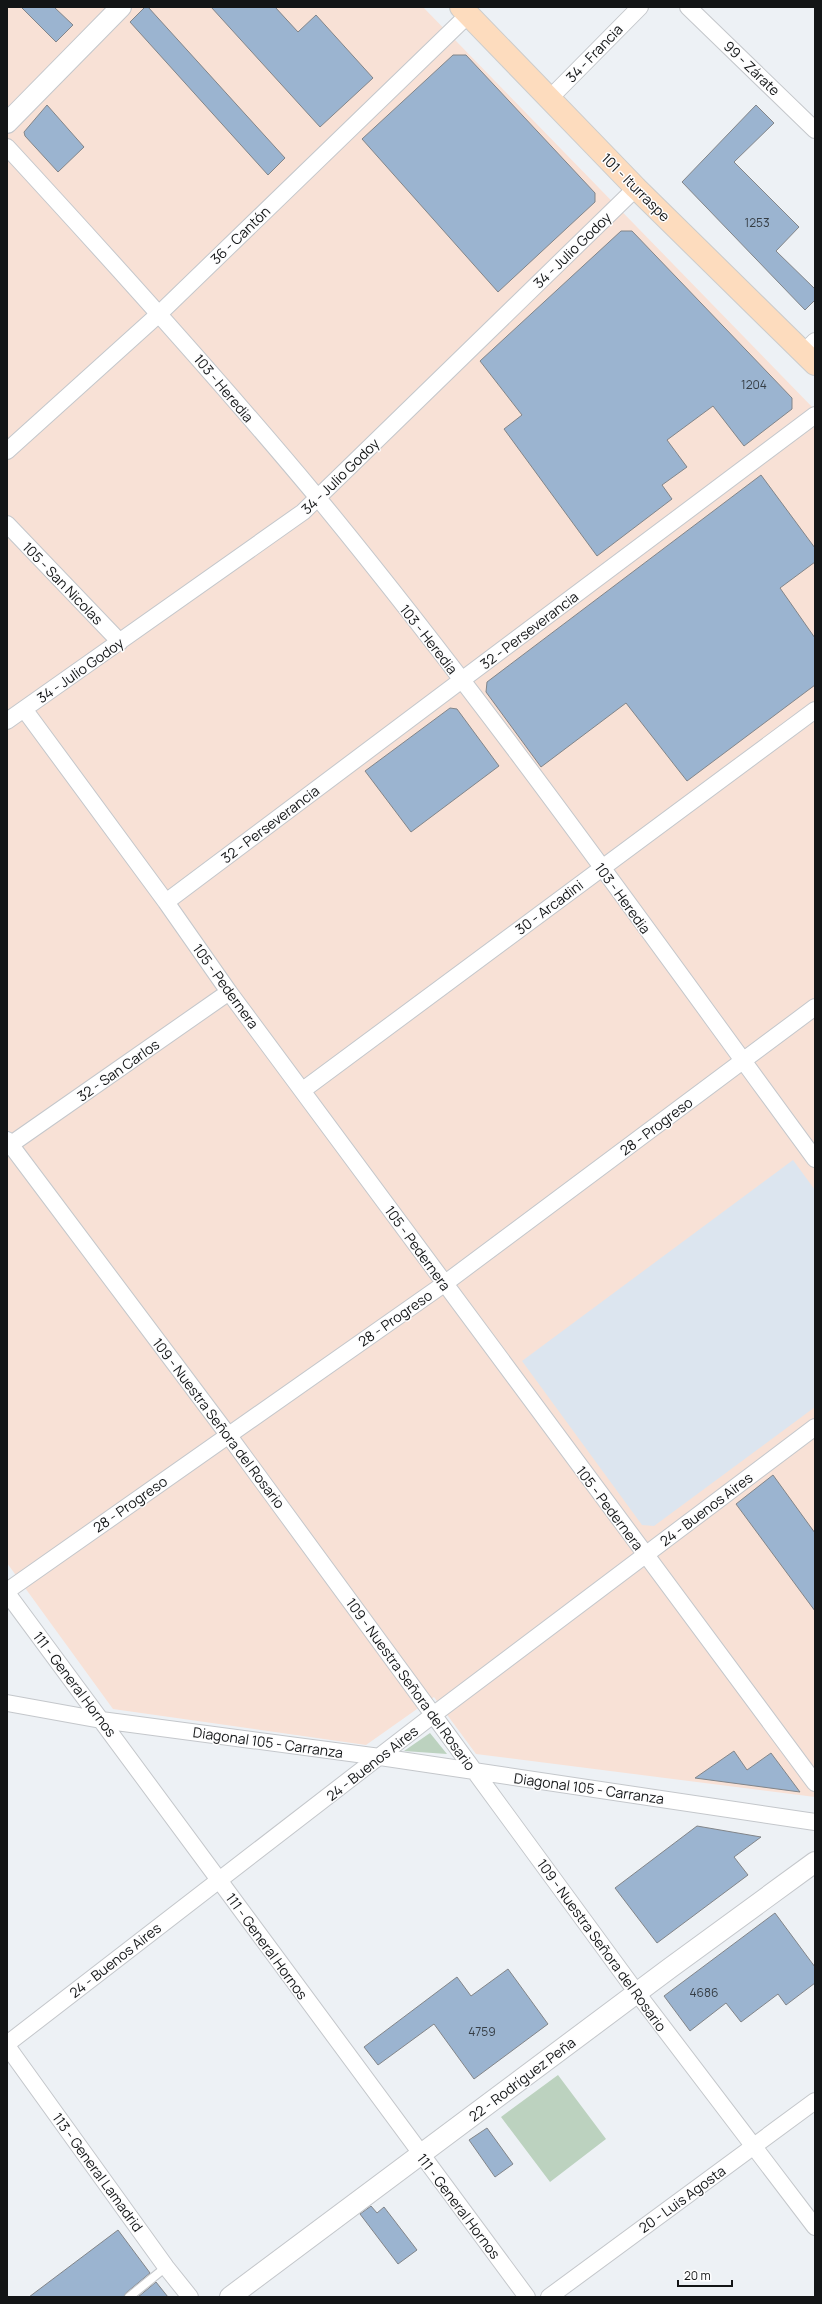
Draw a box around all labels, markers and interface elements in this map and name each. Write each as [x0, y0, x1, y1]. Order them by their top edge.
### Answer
street label: 34 - Francia [561, 20, 627, 86]
street label: 99 - Zárate [720, 36, 784, 100]
street label: 101 - Iturraspe [598, 149, 674, 225]
street label: 36 - Cantón [206, 202, 274, 268]
street label: 34 - Julio Godoy [529, 207, 616, 292]
house number: 1253 [744, 214, 770, 231]
street label: 103 - Heredia [190, 350, 258, 426]
house number: 1204 [741, 376, 767, 393]
street label: 34 - Julio Godoy [297, 433, 384, 518]
street label: 105 - San Nicolas [19, 537, 107, 629]
street label: 32 - Perseverancia [476, 587, 582, 673]
street label: 103 - Heredia [396, 600, 462, 678]
street label: 34 - Julio Godoy [33, 633, 128, 707]
street label: 32 - Perseverancia [217, 781, 323, 867]
street label: 103 - Heredia [591, 859, 655, 937]
street label: 30 - Arcadini [511, 875, 587, 939]
street label: 105 - Pedernera [189, 940, 263, 1032]
street label: 32 - San Carlos [73, 1035, 163, 1105]
street label: 28 - Progreso [616, 1092, 696, 1160]
street label: 105 - Pedernera [381, 1202, 455, 1294]
street label: 28 - Progreso [354, 1285, 436, 1351]
street label: 109 - Nuestra Señora del Rosario [149, 1334, 289, 1512]
street label: 105 - Pedernera [572, 1462, 648, 1554]
street label: 24 - Buenos Aires [656, 1468, 756, 1550]
street label: 28 - Progreso [89, 1471, 171, 1537]
street label: 109 - Nuestra Señora del Rosario [342, 1594, 480, 1774]
street label: 111 - General Hornos [29, 1627, 121, 1741]
street label: 24 - Buenos Aires [322, 1721, 422, 1805]
street label: Diagonal 105 - Carranza [192, 1722, 344, 1762]
street label: Diagonal 105 - Carranza [513, 1768, 665, 1808]
street label: 109 - Nuestra Señora del Rosario [533, 1855, 671, 2035]
street label: 111 - General Hornos [222, 1889, 312, 2003]
street label: 24 - Buenos Aires [65, 1918, 165, 2002]
house number: 4686 [690, 1984, 718, 2001]
house number: 4759 [468, 2023, 496, 2040]
street label: 22 - Rodríguez Peña [465, 2033, 579, 2125]
street label: 113 - General Lamadrid [48, 2109, 148, 2235]
street label: 111 - General Hornos [413, 2149, 505, 2263]
street label: 20 - Luis Agosta [635, 2161, 729, 2237]
scale bar [678, 2262, 732, 2288]
text: 20 m [684, 2267, 711, 2284]

